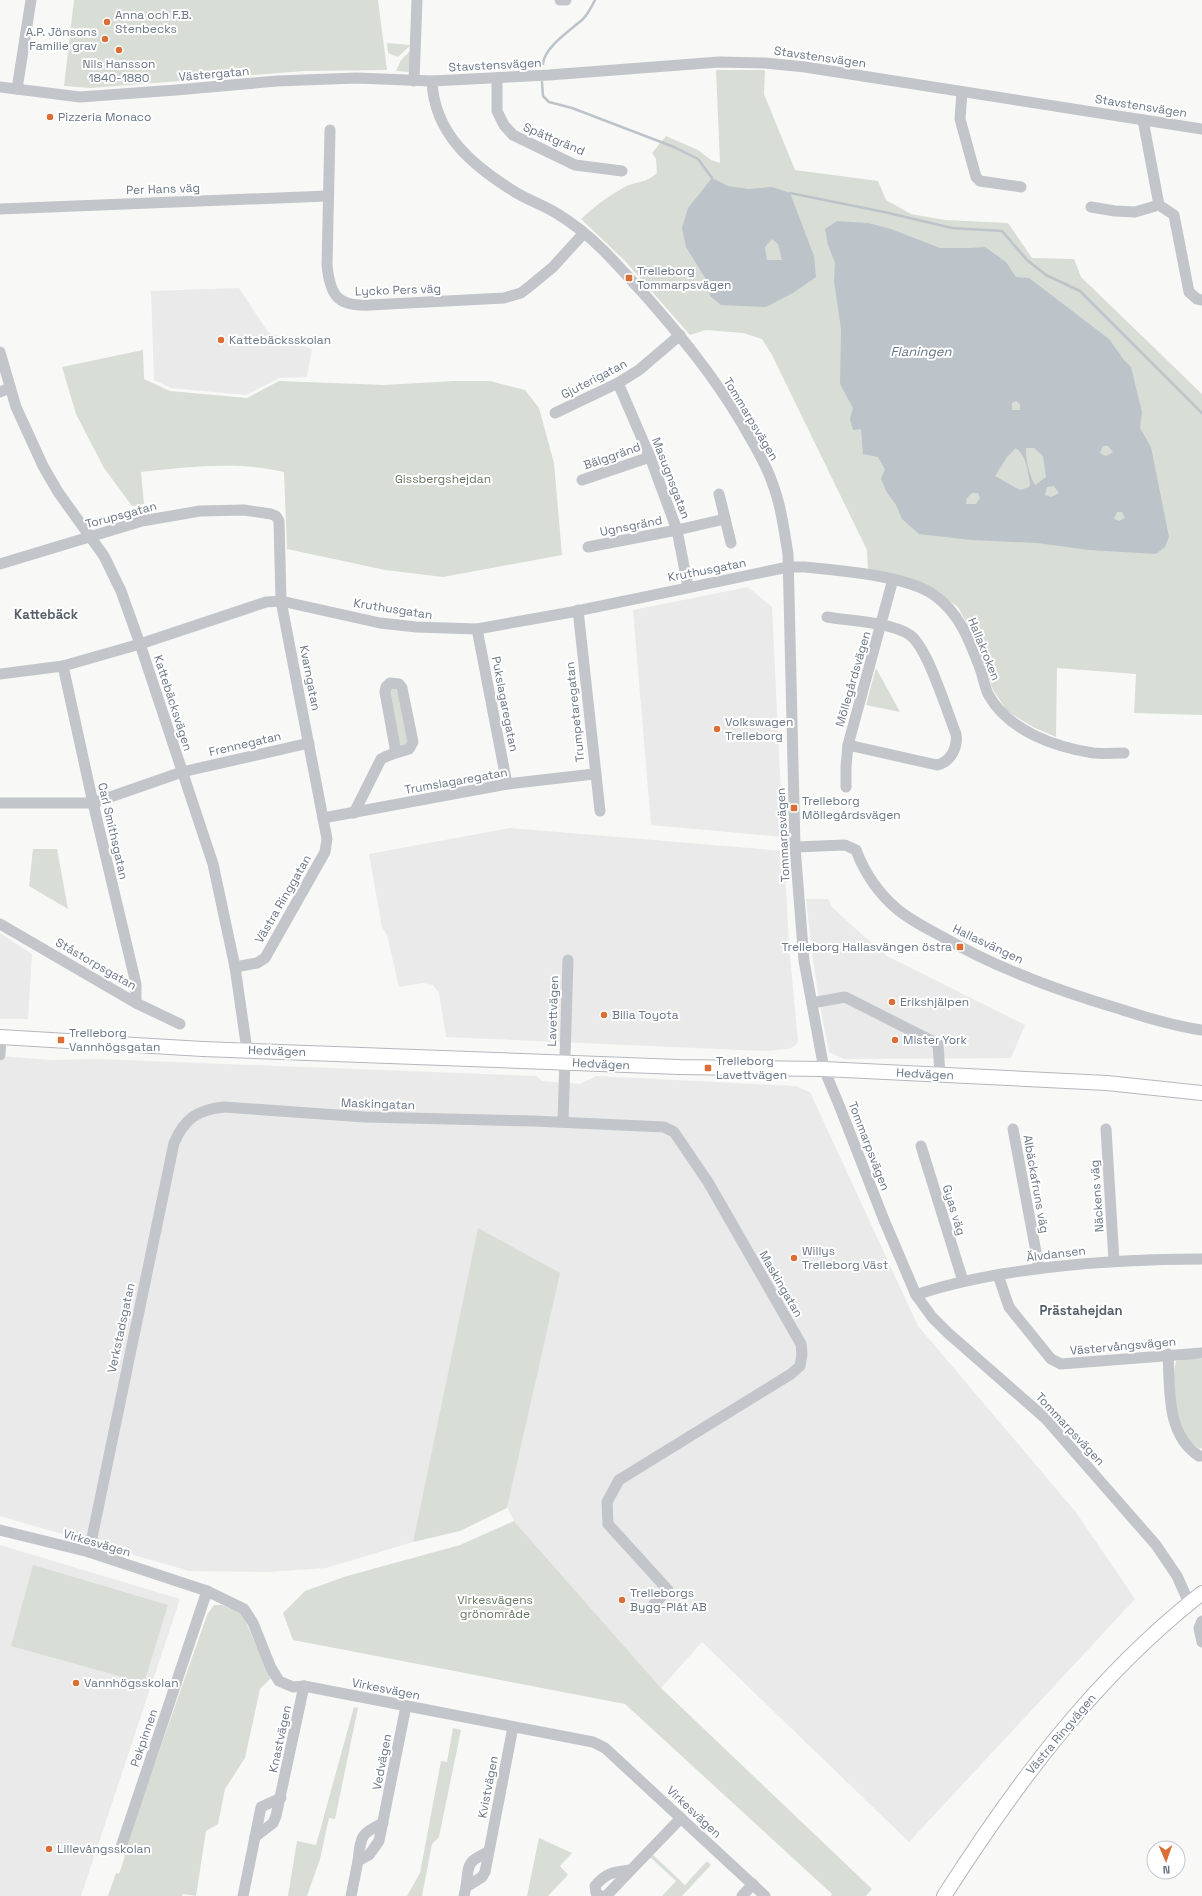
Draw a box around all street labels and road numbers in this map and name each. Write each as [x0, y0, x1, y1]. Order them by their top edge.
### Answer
street label: Stavstensvägen [773, 43, 867, 71]
street label: Stavstensvägen [448, 55, 542, 75]
street label: Västergatan [178, 63, 250, 85]
street label: Stavstensvägen [1094, 91, 1188, 121]
street label: Spättgränd [521, 119, 587, 159]
street label: Per Hans väg [126, 180, 200, 198]
street label: Lycko Pers väg [355, 280, 441, 300]
street label: Gjuterigatan [558, 356, 630, 402]
street label: Tommarpsvägen [720, 374, 782, 464]
street label: Masugnsgatan [648, 435, 694, 521]
street label: Bälggränd [581, 439, 643, 473]
street label: Torupsgatan [84, 498, 158, 532]
street label: Ugnsgränd [598, 512, 664, 540]
street label: Kruthusgatan [666, 555, 748, 585]
street label: Kruthusgatan [352, 595, 434, 623]
street label: Hallakroken [964, 615, 1004, 683]
street label: Möllegårdsvägen [832, 629, 874, 729]
street label: Kvarngatan [296, 644, 324, 712]
street label: Kattebäcksvägen [150, 653, 196, 753]
street label: Pukslagaregatan [488, 655, 522, 753]
street label: Trumpetaregatan [562, 661, 588, 763]
street label: Frennegatan [207, 728, 283, 760]
street label: Trumslagaregatan [403, 764, 509, 798]
street label: Carl Smithsgatan [94, 781, 132, 881]
street label: Tommarpsvägen [773, 787, 793, 883]
street label: Västra Ringgatan [251, 852, 315, 946]
street label: Hallasvängen [950, 921, 1026, 967]
street label: Ståstorpsgatan [53, 934, 139, 994]
street label: Lavettvägen [544, 975, 562, 1047]
street label: Hedvägen [248, 1042, 306, 1060]
street label: Hedvägen [572, 1054, 630, 1074]
street label: Hedvägen [896, 1064, 954, 1084]
street label: Maskingatan [341, 1095, 415, 1113]
street label: Tommarpsvägen [845, 1099, 893, 1193]
street label: Albäckafruns väg [1019, 1134, 1053, 1234]
street label: Näckens väg [1086, 1159, 1108, 1233]
street label: Gyas väg [939, 1183, 969, 1237]
street label: Älvdansen [1025, 1242, 1087, 1266]
street label: Maskingatan [756, 1248, 806, 1320]
street label: Verkstadsgatan [104, 1282, 138, 1374]
street label: Västervångsvägen [1069, 1333, 1177, 1359]
street label: Tommarpsvägen [1032, 1389, 1108, 1469]
street label: Virkesvägen [61, 1526, 133, 1560]
street label: Virkesvägen [350, 1675, 422, 1703]
street label: Västra Ringvägen [1023, 1690, 1099, 1778]
street label: Knastvägen [265, 1704, 295, 1774]
street label: Pekpinnen [127, 1707, 161, 1769]
street label: Vedvägen [369, 1732, 395, 1792]
street label: Kvistvägen [474, 1754, 502, 1820]
street label: Virkesvägen [663, 1782, 725, 1842]

